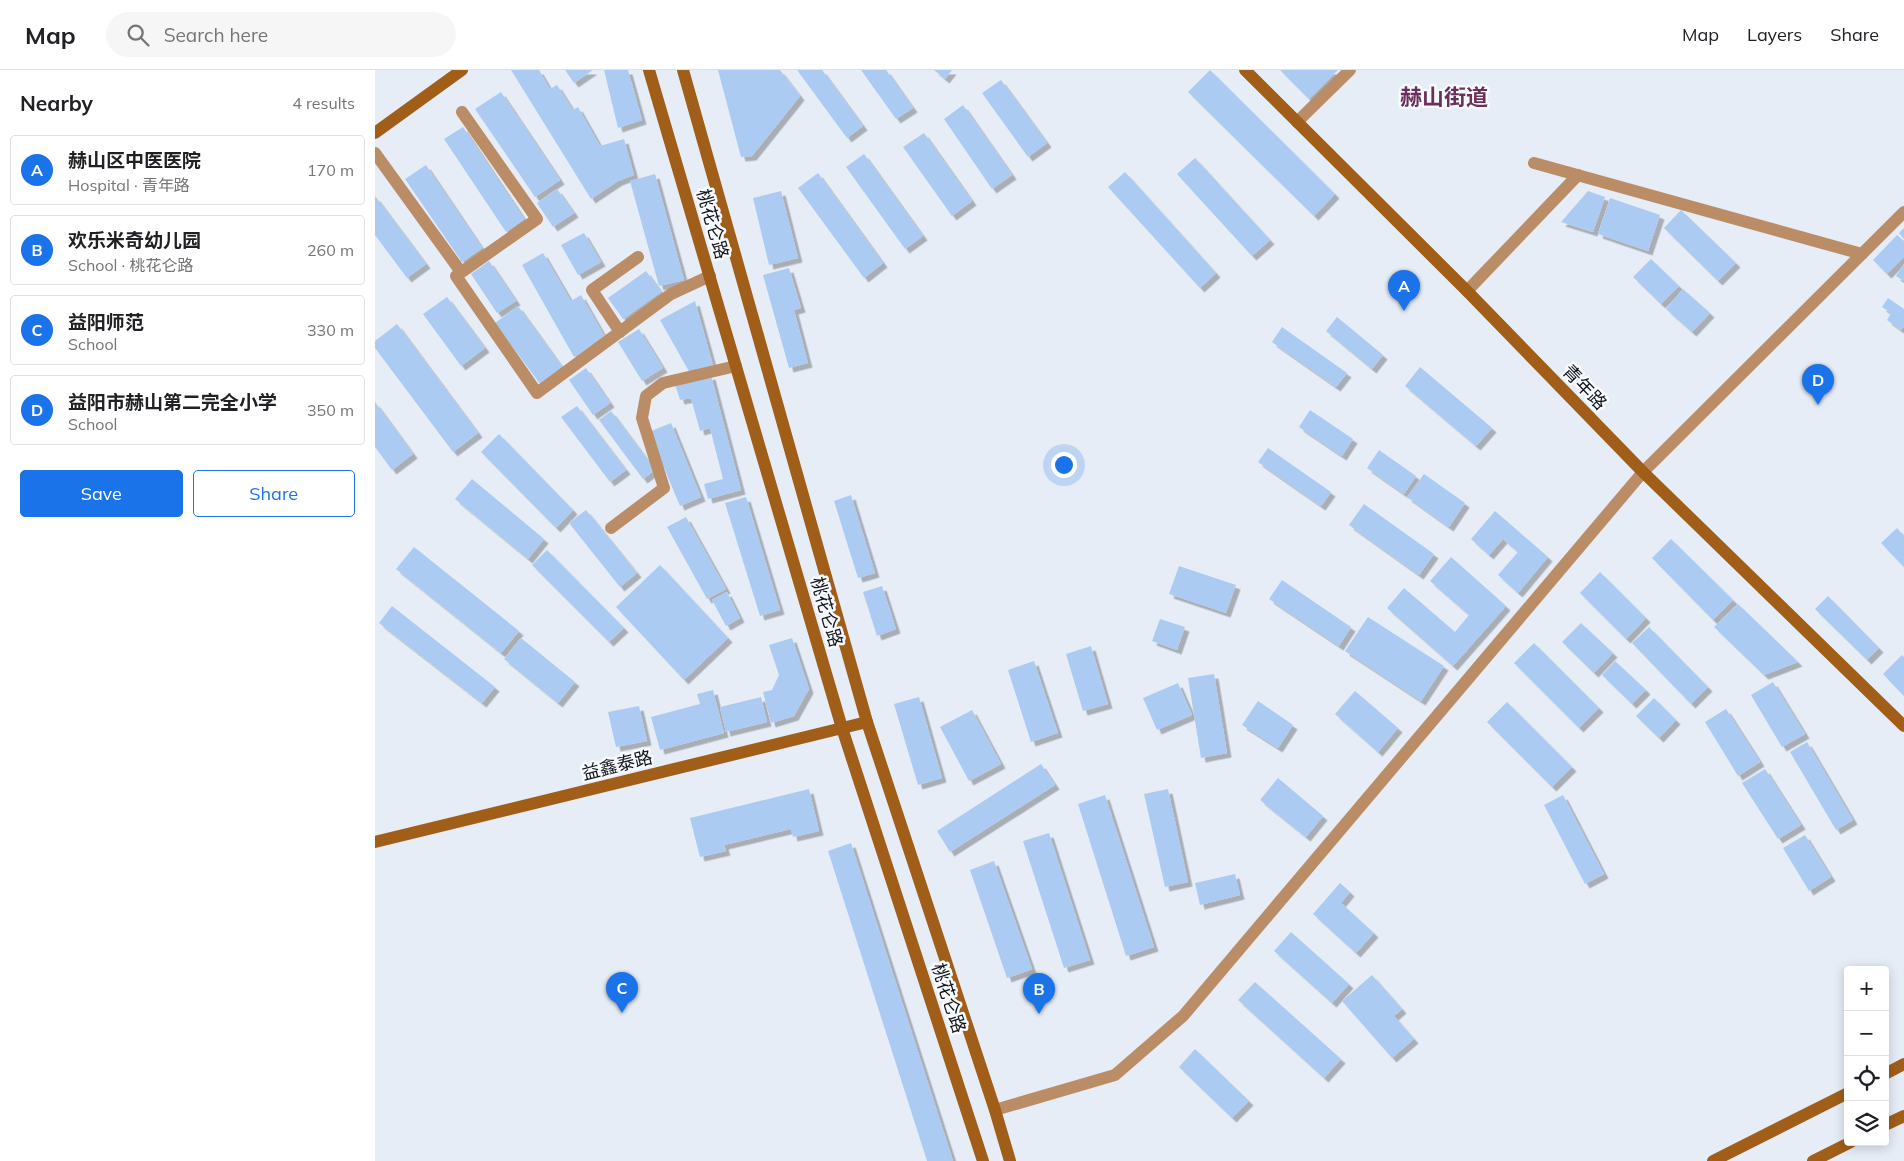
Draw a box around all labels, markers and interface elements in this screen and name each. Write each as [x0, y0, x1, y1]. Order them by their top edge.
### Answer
search box [106, 12, 456, 57]
text: Map [25, 20, 76, 50]
icon: search [124, 21, 152, 49]
text: Search here [164, 23, 268, 47]
text: Map [1682, 23, 1719, 46]
text: Layers [1747, 23, 1802, 46]
text: Share [1830, 23, 1879, 46]
district label: 赫山街道 [1400, 83, 1488, 111]
text: Nearby [20, 90, 93, 116]
text: 4 results [292, 93, 355, 113]
text: 赫山区中医医院 [68, 148, 201, 172]
text: A [31, 160, 43, 180]
text: 170 m [307, 160, 354, 180]
text: Hospital · 青年路 [68, 175, 190, 195]
street label: 桃花仑路 [692, 186, 734, 262]
text: 欢乐米奇幼儿园 [68, 228, 201, 252]
text: B [31, 240, 43, 260]
text: 260 m [307, 240, 354, 260]
text: School · 桃花仑路 [68, 255, 193, 275]
pin: A [1388, 270, 1420, 311]
text: 益阳师范 [68, 310, 144, 334]
text: C [32, 320, 42, 340]
text: 330 m [307, 320, 354, 340]
text: School [68, 334, 117, 354]
street label: 青年路 [1558, 360, 1612, 414]
pin: D [1802, 364, 1834, 405]
text: 益阳市赫山第二完全小学 [68, 390, 277, 414]
text: D [31, 400, 43, 420]
text: 350 m [307, 400, 354, 420]
text: School [68, 414, 117, 434]
your location [1051, 452, 1077, 478]
button: Save [20, 470, 183, 517]
button: Share [193, 470, 355, 517]
street label: 桃花仑路 [806, 574, 848, 650]
street label: 益鑫泰路 [579, 745, 655, 785]
street label: 桃花仑路 [927, 960, 971, 1036]
map controls [1844, 966, 1889, 1146]
button: + [1844, 966, 1889, 1011]
pin: C [606, 972, 638, 1013]
pin: B [1023, 973, 1055, 1014]
button: − [1844, 1011, 1889, 1056]
button: locate [1844, 1056, 1889, 1101]
button: layers [1844, 1101, 1889, 1146]

